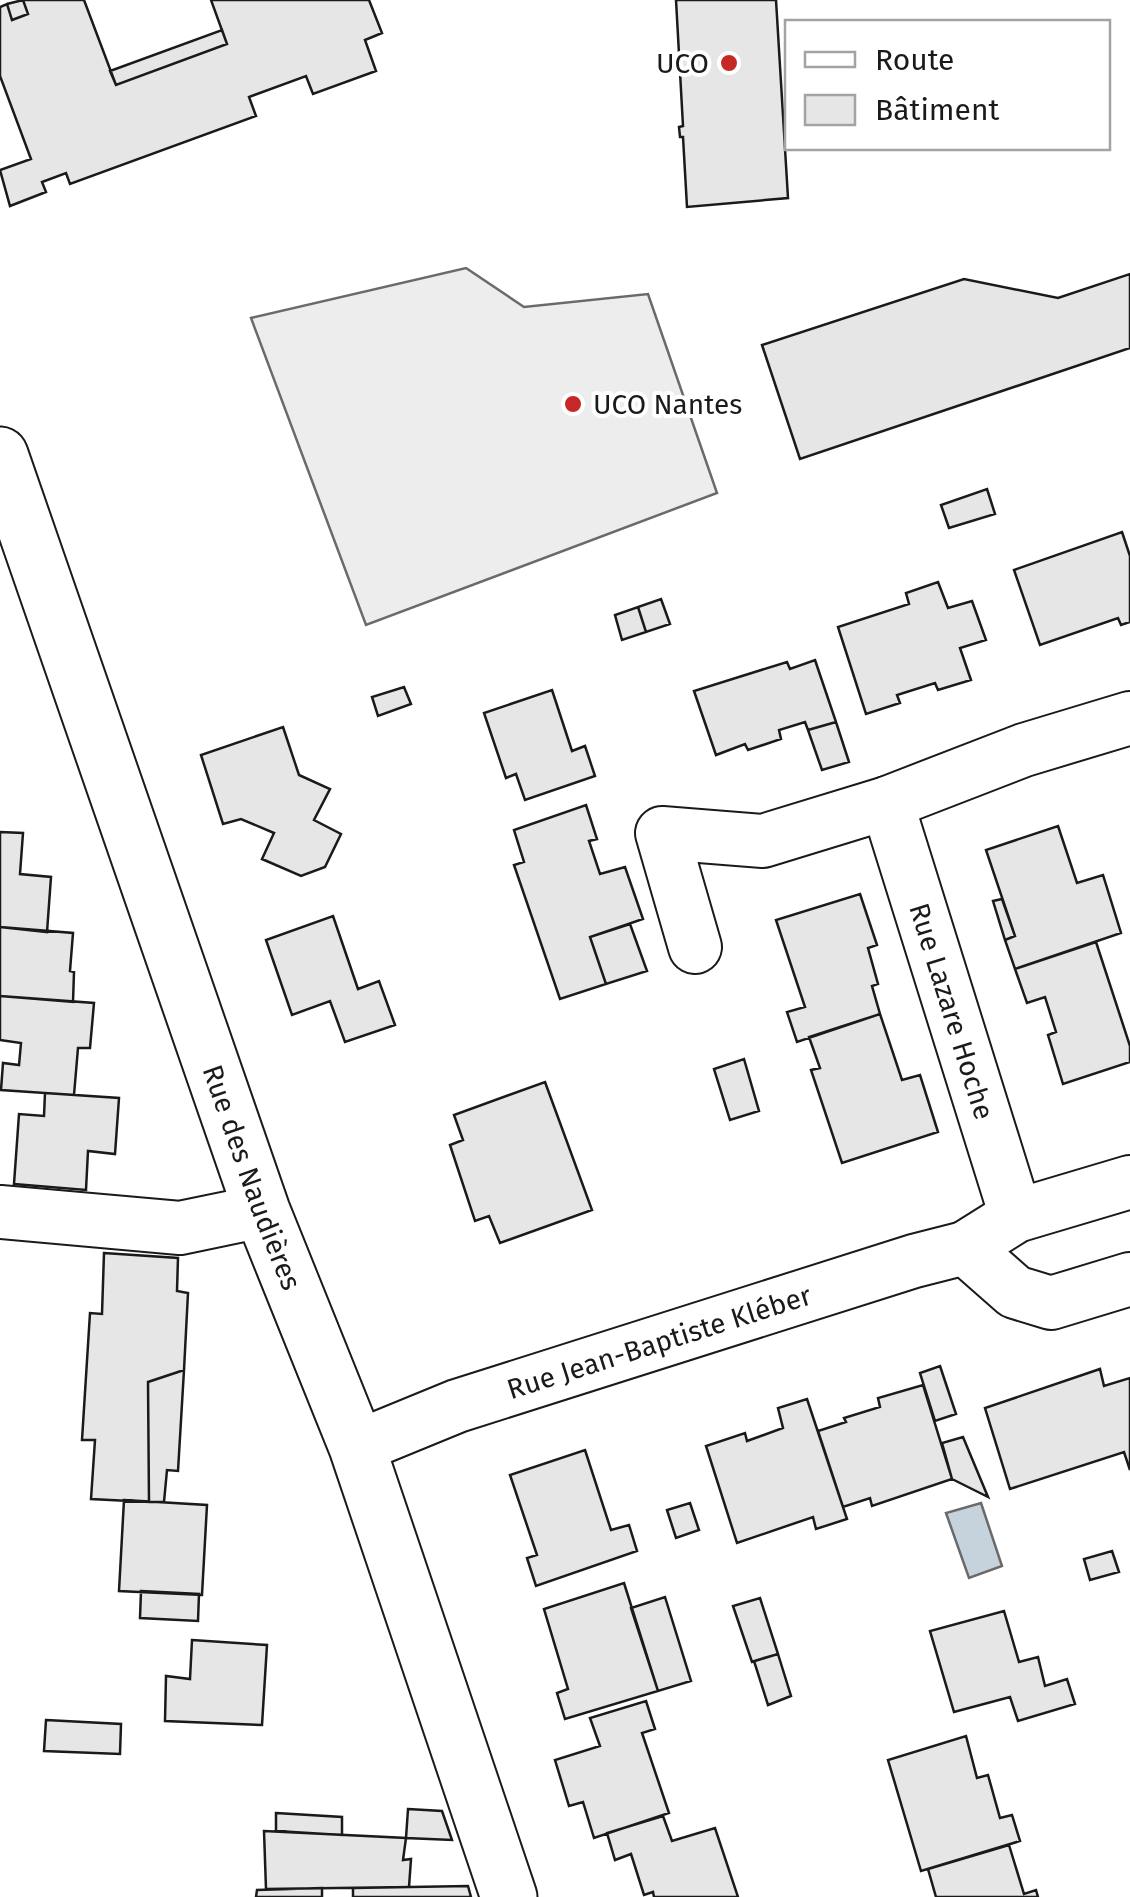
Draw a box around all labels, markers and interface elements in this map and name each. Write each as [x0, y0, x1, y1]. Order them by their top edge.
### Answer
legend [785, 20, 1110, 150]
text: Route [875, 42, 954, 78]
place label: UCO [656, 47, 709, 80]
marker: UCO [718, 52, 740, 74]
text: Bâtiment [875, 92, 999, 128]
place label: UCO Nantes [593, 388, 742, 421]
marker: UCO Nantes [562, 393, 584, 415]
street label: Rue Lazare Hoche [902, 899, 1001, 1124]
street label: Rue des Naudières [196, 1060, 308, 1295]
street label: Rue Jean-Baptiste Kléber [503, 1279, 816, 1406]

